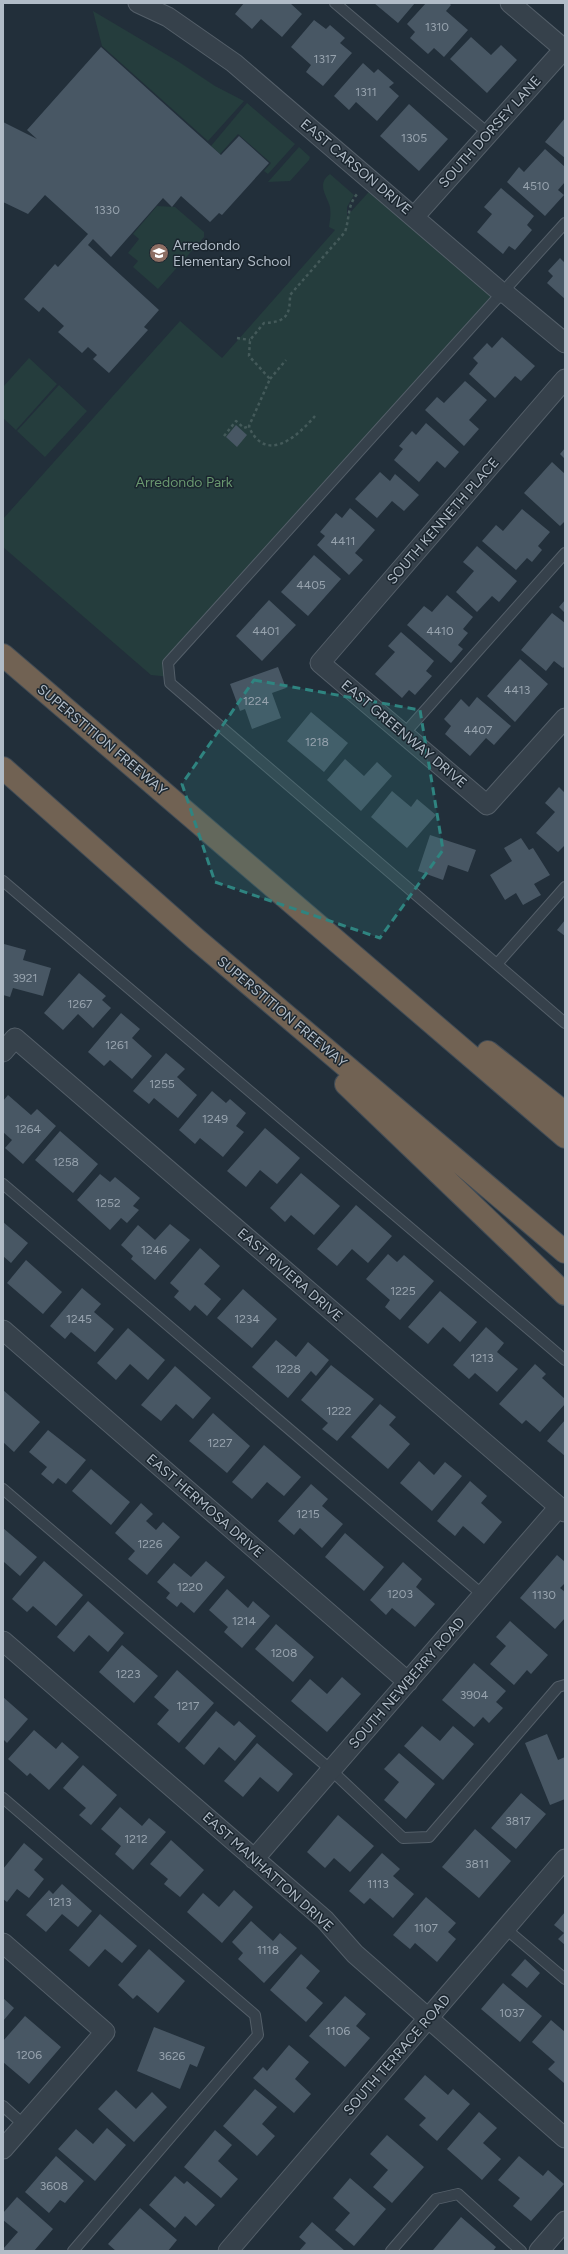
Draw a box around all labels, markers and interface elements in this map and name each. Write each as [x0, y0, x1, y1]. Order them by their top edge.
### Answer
house number: 1310 [425, 20, 449, 34]
house number: 1317 [314, 52, 337, 66]
street label: SOUTH DORSEY LANE [435, 72, 545, 192]
house number: 1311 [355, 85, 377, 99]
street label: EAST CARSON DRIVE [297, 116, 415, 218]
house number: 1305 [401, 131, 427, 145]
house number: 4510 [522, 179, 550, 193]
house number: 1330 [94, 203, 120, 217]
place label: Arredondo Elementary School [173, 237, 291, 270]
school or university icon: Arredondo Elementary School [148, 242, 170, 264]
street label: SOUTH KENNETH PLACE [383, 454, 503, 588]
park label: Arredondo Park [135, 474, 233, 491]
house number: 4411 [331, 534, 355, 548]
house number: 4405 [296, 578, 326, 592]
house number: 4401 [252, 624, 280, 638]
house number: 4410 [426, 624, 454, 638]
street label: EAST GREENWAY DRIVE [338, 676, 470, 792]
street label: SUPERSTITION FREEWAY [34, 681, 171, 800]
house number: 4413 [504, 683, 530, 697]
house number: 1224 [243, 694, 269, 708]
house number: 4407 [463, 723, 493, 737]
house number: 1218 [305, 735, 329, 749]
street label: SUPERSTITION FREEWAY [214, 953, 351, 1072]
house number: 3921 [13, 971, 37, 985]
house number: 1267 [68, 997, 93, 1011]
house number: 1261 [105, 1038, 129, 1052]
house number: 1255 [149, 1077, 175, 1091]
house number: 1249 [202, 1112, 228, 1126]
house number: 1264 [15, 1122, 41, 1136]
house number: 1258 [53, 1155, 79, 1169]
house number: 1252 [95, 1196, 121, 1210]
street label: EAST RIVIERA DRIVE [234, 1225, 346, 1325]
house number: 1246 [141, 1243, 167, 1257]
house number: 1225 [390, 1284, 416, 1298]
house number: 1245 [66, 1312, 92, 1326]
house number: 1234 [234, 1312, 260, 1326]
house number: 1213 [470, 1351, 494, 1365]
house number: 1228 [275, 1362, 301, 1376]
house number: 1222 [326, 1404, 352, 1418]
house number: 1227 [208, 1436, 233, 1450]
street label: EAST HERMOSA DRIVE [143, 1451, 267, 1561]
house number: 1215 [296, 1507, 320, 1521]
house number: 1226 [137, 1537, 163, 1551]
house number: 1220 [177, 1580, 203, 1594]
house number: 1203 [387, 1587, 413, 1601]
house number: 1130 [532, 1588, 556, 1602]
house number: 1214 [232, 1614, 257, 1628]
street label: SOUTH NEWBERRY ROAD [345, 1614, 469, 1752]
house number: 1208 [271, 1646, 297, 1660]
house number: 1223 [116, 1667, 140, 1681]
house number: 3904 [460, 1688, 489, 1702]
house number: 1217 [176, 1699, 200, 1713]
street label: EAST MANHATTON DRIVE [199, 1809, 337, 1935]
house number: 3817 [505, 1814, 531, 1828]
house number: 1212 [124, 1832, 148, 1846]
house number: 3811 [465, 1857, 489, 1871]
house number: 1113 [367, 1877, 389, 1891]
house number: 1213 [48, 1895, 72, 1909]
house number: 1107 [414, 1921, 439, 1935]
house number: 1118 [257, 1943, 279, 1957]
street label: SOUTH TERRACE ROAD [340, 1991, 454, 2119]
house number: 1037 [499, 2006, 525, 2020]
house number: 1106 [326, 2024, 350, 2038]
house number: 1206 [16, 2048, 42, 2062]
house number: 3626 [159, 2049, 186, 2063]
house number: 3608 [40, 2179, 68, 2193]

